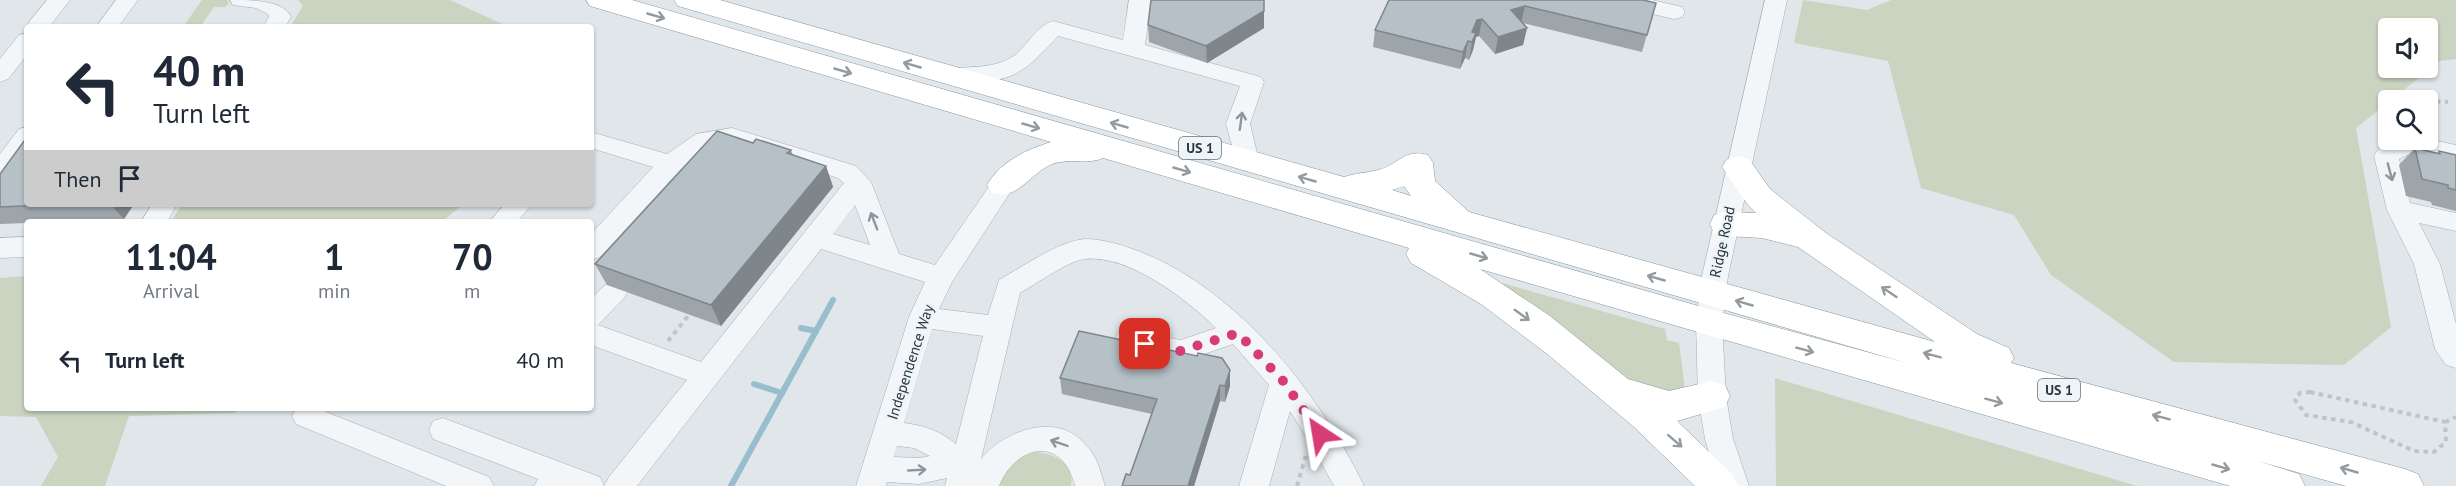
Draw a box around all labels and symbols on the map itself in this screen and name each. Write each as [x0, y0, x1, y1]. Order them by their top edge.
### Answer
one-way arrow [646, 11, 665, 22]
one-way arrow [902, 59, 921, 70]
one-way arrow [833, 66, 852, 77]
one-way arrow [1236, 112, 1247, 131]
one-way arrow [1110, 119, 1129, 130]
one-way arrow [1022, 121, 1041, 132]
road number: US 1 [1179, 137, 1221, 159]
one-way arrow [2384, 163, 2396, 182]
one-way arrow [1172, 165, 1191, 176]
one-way arrow [1297, 172, 1316, 184]
street label: Ridge Road [1705, 205, 1739, 279]
one-way arrow [868, 212, 879, 231]
one-way arrow [1469, 251, 1488, 263]
one-way arrow [1647, 271, 1666, 283]
one-way arrow [1881, 286, 1898, 298]
one-way arrow [1735, 297, 1754, 309]
street label: Independence Way [882, 302, 938, 422]
one-way arrow [1514, 309, 1530, 321]
pin [1119, 318, 1170, 369]
one-way arrow [1796, 345, 1815, 356]
one-way arrow [1923, 349, 1942, 360]
road number: US 1 [2038, 379, 2080, 401]
one-way arrow [1984, 396, 2003, 407]
position arrow [1288, 402, 1352, 466]
one-way arrow [2152, 411, 2171, 423]
one-way arrow [1667, 434, 1682, 448]
one-way arrow [1050, 436, 1069, 447]
one-way arrow [2211, 462, 2230, 473]
one-way arrow [2340, 464, 2359, 475]
one-way arrow [907, 465, 926, 476]

